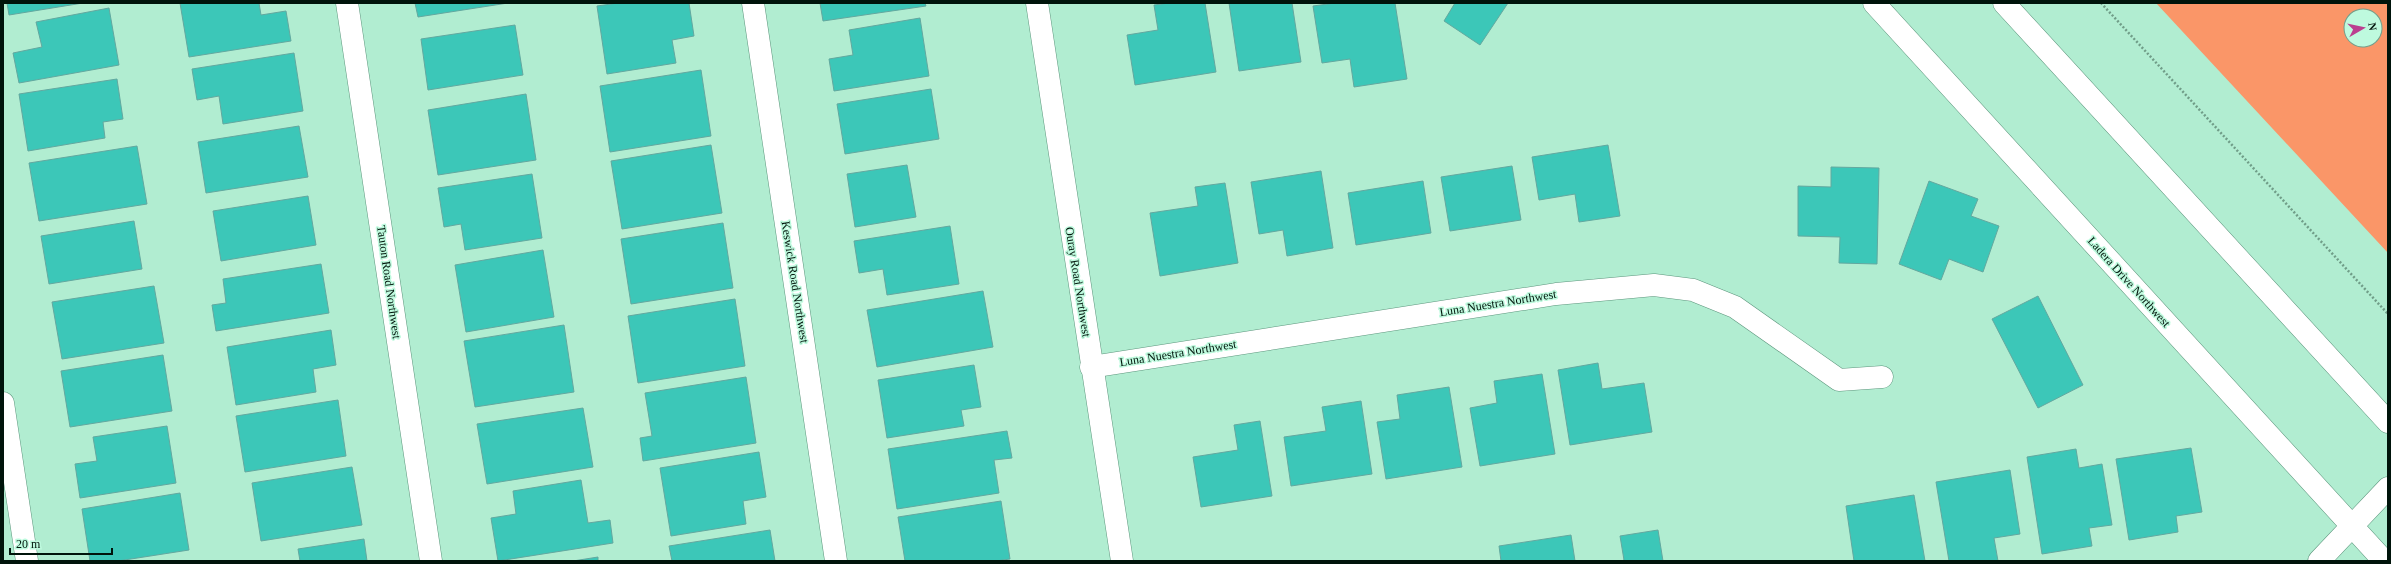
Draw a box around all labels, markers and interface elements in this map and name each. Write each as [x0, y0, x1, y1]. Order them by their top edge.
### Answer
north arrow [2343, 8, 2383, 48]
text: N [2366, 22, 2379, 31]
street label: Keswick Road Northwest [778, 220, 812, 345]
street label: Tauton Road Northwest [374, 224, 404, 340]
street label: Ouray Road Northwest [1062, 226, 1094, 339]
street label: Ladera Drive Northwest [2085, 234, 2174, 331]
street label: Luna Nuestra Northwest [1439, 287, 1558, 319]
street label: Luna Nuestra Northwest [1119, 337, 1238, 369]
scale bar [10, 530, 112, 556]
text: 20 m [16, 537, 41, 551]

